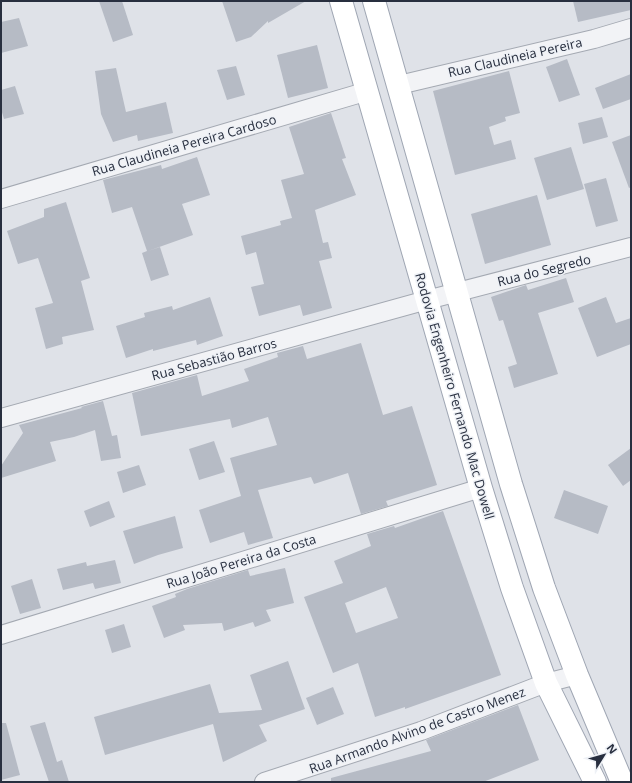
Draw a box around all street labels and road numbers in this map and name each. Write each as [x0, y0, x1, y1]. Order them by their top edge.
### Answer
street label: Rua Claudineia Pereira [446, 33, 584, 81]
street label: Rua Claudineia Pereira Cardoso [90, 110, 278, 180]
street label: Rua do Segredo [495, 250, 593, 290]
street label: Rodovia Engenheiro Fernando Mac Dowell [411, 271, 499, 521]
street label: Rua Sebastião Barros [149, 334, 279, 384]
street label: Rua João Pereira da Costa [164, 530, 318, 592]
street label: Rua Armando Alvino de Castro Menez [306, 682, 528, 778]

